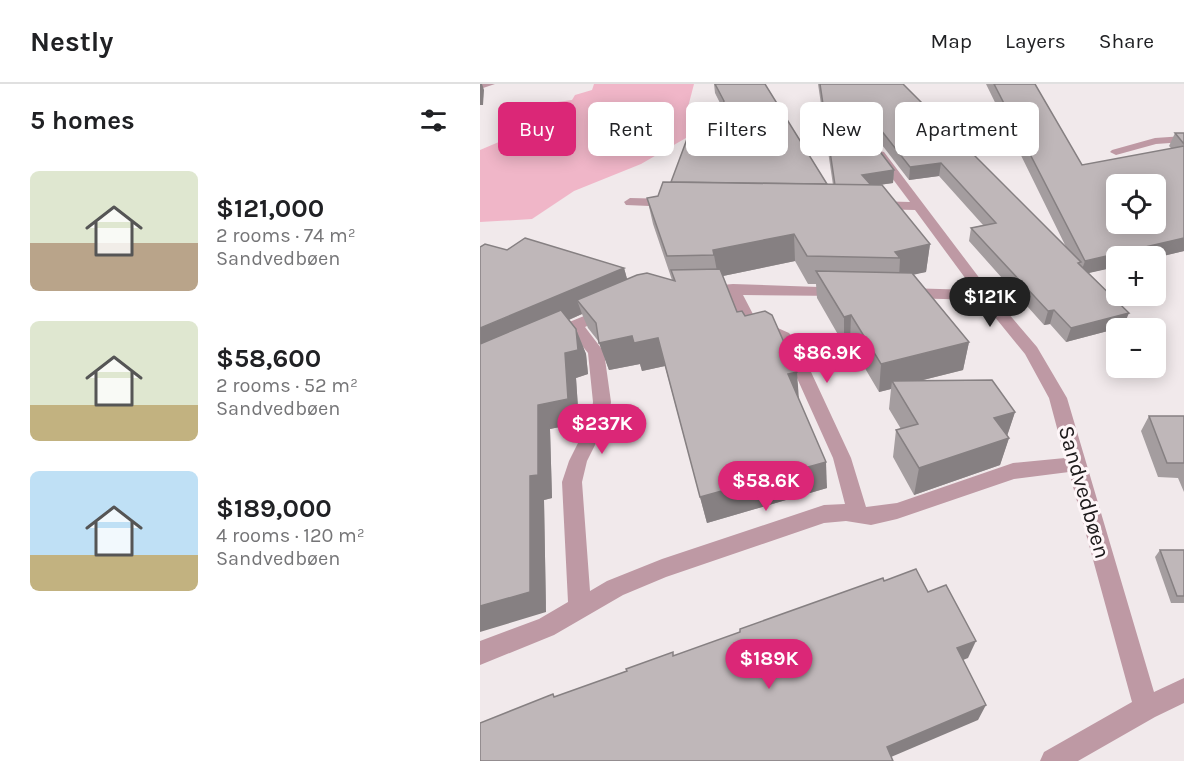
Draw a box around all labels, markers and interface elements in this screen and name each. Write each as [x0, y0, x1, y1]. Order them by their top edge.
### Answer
text: Nestly [30, 25, 113, 58]
text: Map [930, 29, 972, 53]
text: Layers [1005, 29, 1066, 53]
text: Share [1099, 29, 1154, 53]
chip: Buy [498, 102, 576, 156]
chip: Rent [588, 102, 674, 156]
chip: Filters [686, 102, 788, 156]
chip: New [800, 102, 883, 156]
chip: Apartment [895, 102, 1039, 156]
icon: filters [417, 104, 450, 137]
text: 5 homes [30, 105, 135, 136]
map controls [1106, 174, 1166, 378]
button: locate [1106, 174, 1166, 234]
text: $121,000 [216, 193, 324, 224]
icon: home [78, 195, 150, 267]
text: 2 rooms · 74 m² [216, 224, 356, 247]
button: + [1106, 246, 1166, 306]
text: Sandvedbøen [216, 247, 340, 270]
pin: $121K [948, 277, 1032, 328]
text: $121K [963, 285, 1017, 308]
button: − [1106, 318, 1166, 378]
pin: $86.9K [778, 333, 876, 384]
text: $86.9K [793, 341, 861, 364]
text: $58,600 [216, 343, 321, 374]
icon: home [78, 345, 150, 417]
text: 2 rooms · 52 m² [216, 374, 358, 397]
text: Sandvedbøen [216, 397, 340, 420]
pin: $237K [560, 404, 644, 455]
text: $237K [571, 412, 633, 435]
street label: Sandvedbøen [1053, 423, 1115, 561]
pin: $58.6K [717, 461, 815, 512]
text: $58.6K [732, 469, 800, 492]
text: $189,000 [216, 493, 332, 524]
icon: home [78, 495, 150, 567]
text: 4 rooms · 120 m² [216, 524, 365, 547]
text: Sandvedbøen [216, 547, 340, 570]
pin: $189K [727, 639, 811, 690]
text: $189K [739, 647, 799, 670]

